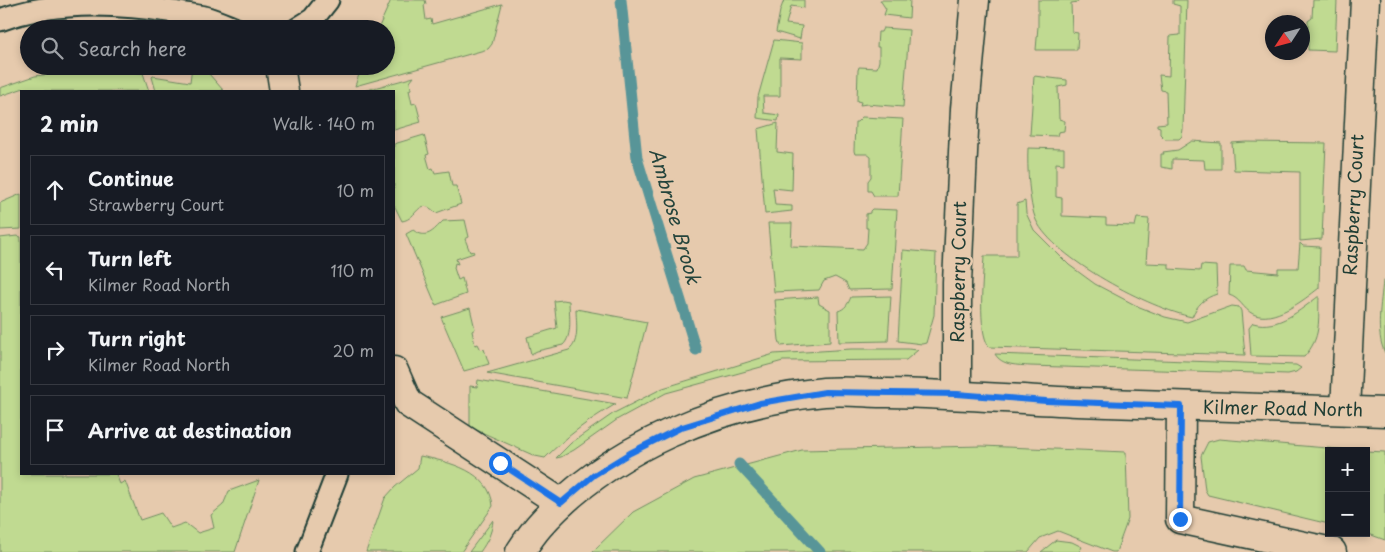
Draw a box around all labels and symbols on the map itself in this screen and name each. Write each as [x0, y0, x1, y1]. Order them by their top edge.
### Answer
north arrow [1265, 15, 1310, 60]
street label: Raspberry Court [1335, 133, 1370, 276]
water label: Ambrose Brook [643, 144, 709, 288]
street label: Raspberry Court [943, 201, 972, 343]
street label: Kilmer Road North [1203, 393, 1363, 422]
route start [489, 452, 512, 475]
route end [1169, 508, 1192, 531]

